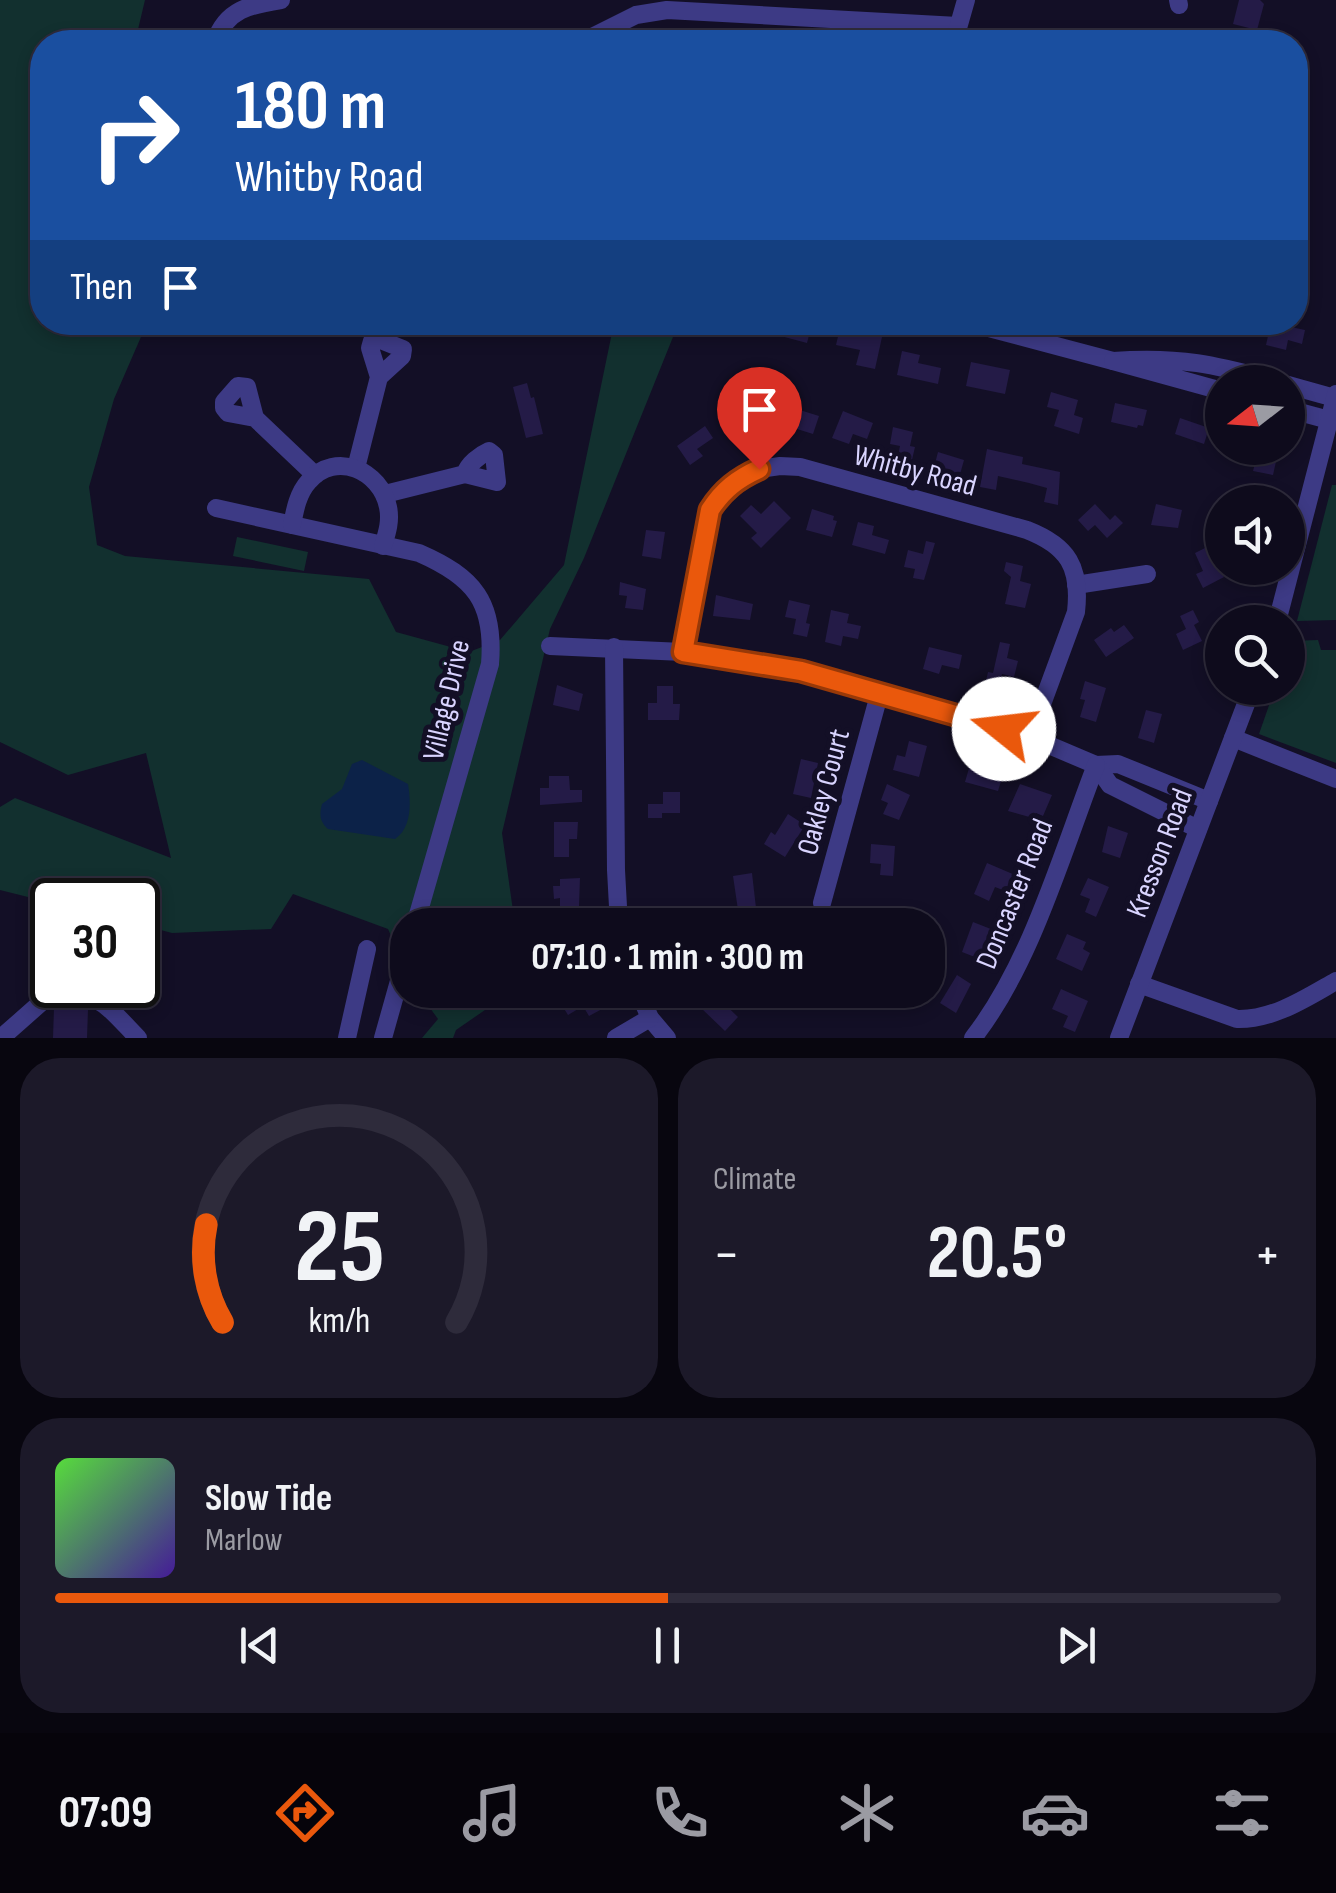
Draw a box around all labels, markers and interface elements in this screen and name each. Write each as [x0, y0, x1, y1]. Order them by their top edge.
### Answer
text: 180 m [235, 65, 386, 149]
icon: right [70, 70, 200, 200]
text: Whitby Road [235, 150, 423, 205]
icon: arrive [153, 260, 208, 315]
text: Then [70, 265, 133, 310]
north arrow [1205, 365, 1305, 465]
map controls [1205, 365, 1305, 705]
pin [717, 367, 802, 470]
icon: arrive [732, 382, 787, 437]
street label: Whitby Road [850, 437, 980, 505]
button: sound [1205, 485, 1305, 585]
button: search [1205, 605, 1305, 705]
street label: Village Drive [416, 636, 478, 764]
position arrow [952, 677, 1056, 781]
street label: Oakley Court [790, 725, 858, 859]
street label: Kresson Road [1119, 784, 1201, 922]
street label: Doncaster Road [969, 814, 1061, 974]
speed limit sign: 30 [30, 878, 160, 1008]
text: 07:10 · 1 min · 300 m [531, 935, 804, 980]
text: Climate [713, 1160, 796, 1199]
text: 25 [293, 1186, 385, 1311]
text: 20.5° [927, 1209, 1067, 1300]
text: − [713, 1222, 740, 1289]
text: + [1254, 1222, 1281, 1289]
text: km/h [308, 1300, 370, 1343]
text: Slow Tide [205, 1476, 332, 1521]
text: Marlow [205, 1521, 283, 1560]
icon: previous [232, 1618, 287, 1673]
icon: pause [640, 1618, 695, 1673]
icon: next [1049, 1618, 1104, 1673]
icon: directions [270, 1778, 340, 1848]
icon: music [457, 1778, 527, 1848]
icon: phone [645, 1778, 715, 1848]
icon: climate [832, 1778, 902, 1848]
icon: car [1020, 1778, 1090, 1848]
icon: filters [1207, 1778, 1277, 1848]
text: 07:09 [59, 1786, 152, 1841]

